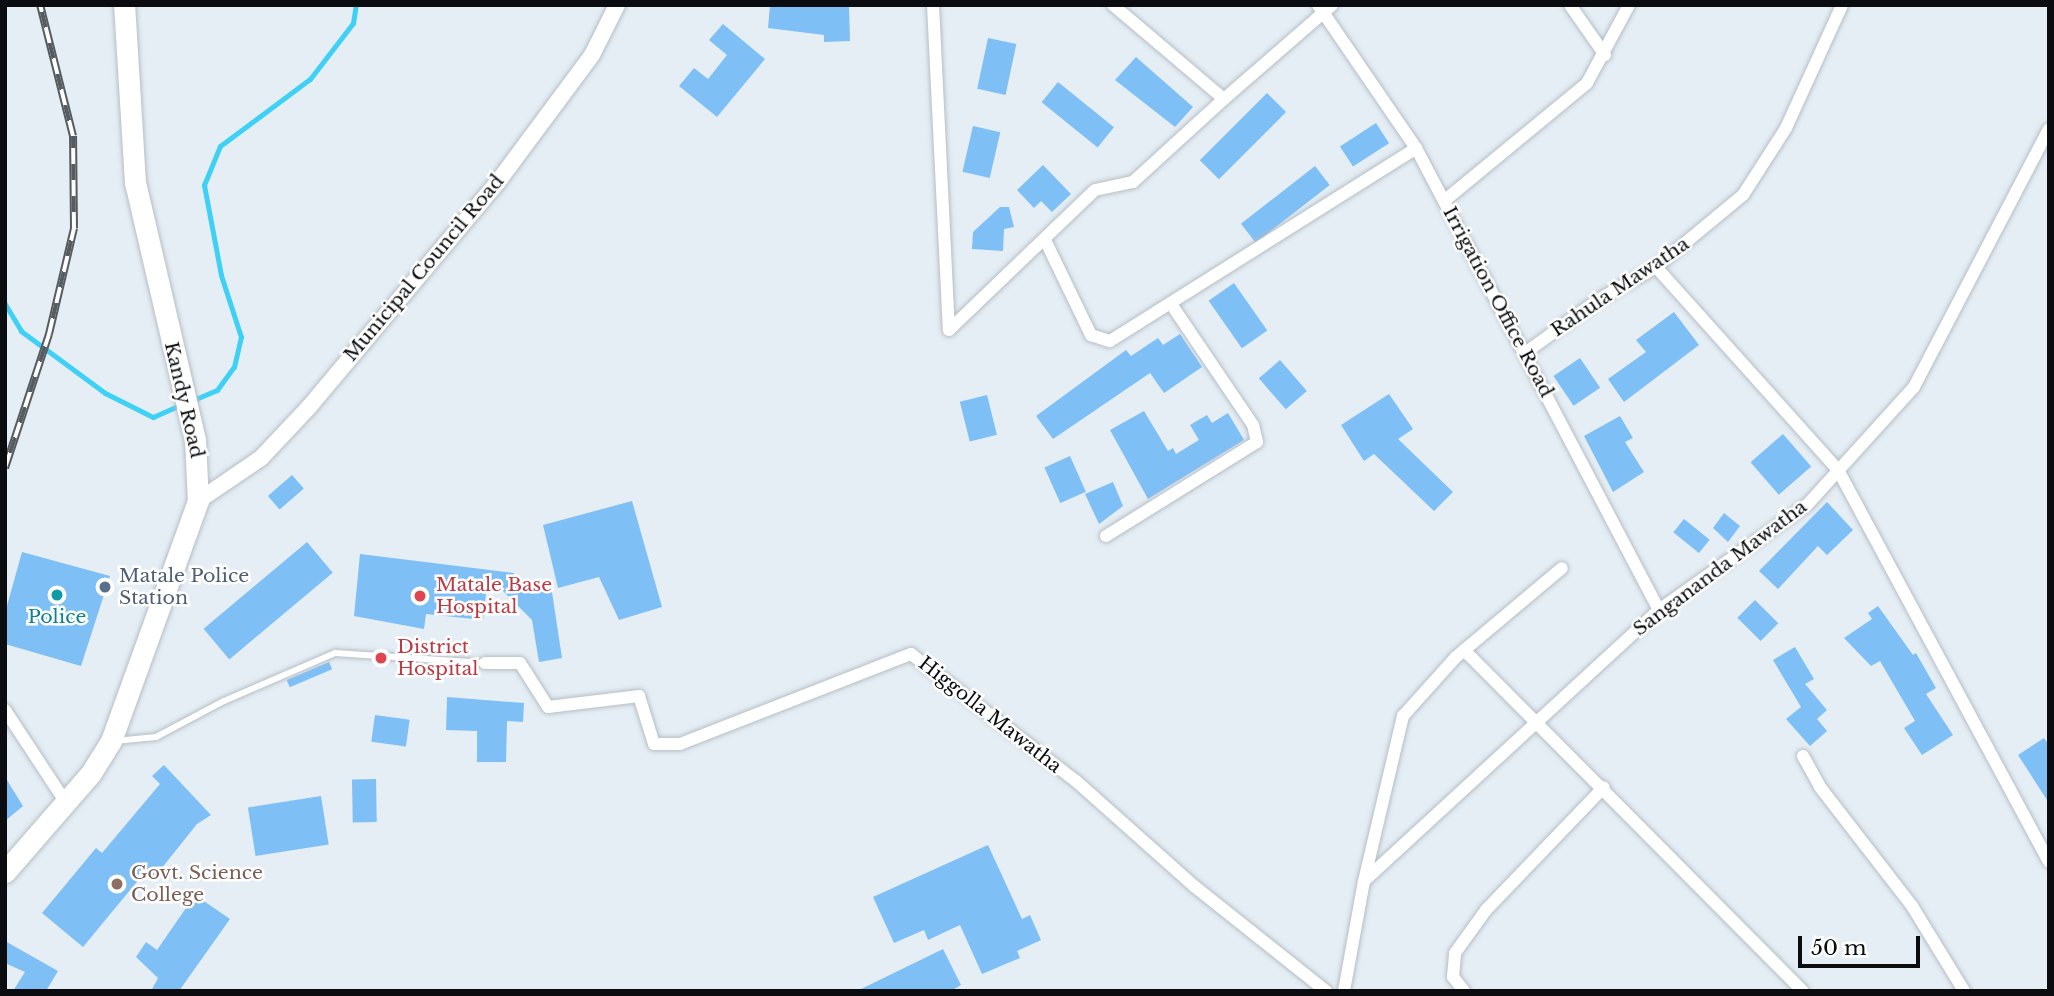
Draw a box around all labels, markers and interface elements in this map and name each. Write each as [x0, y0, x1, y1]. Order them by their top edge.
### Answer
street label: Municipal Council Road [339, 170, 509, 366]
street label: Irrigation Office Road [1438, 203, 1558, 401]
street label: Rahula Mawatha [1547, 232, 1693, 342]
street label: Kandy Road [159, 339, 209, 461]
street label: Sangananda Mawatha [1629, 495, 1811, 641]
place label: Matale Police Station [119, 565, 249, 609]
place label: Matale Base Hospital [436, 574, 552, 618]
marker: Matale Police Station [97, 579, 113, 595]
marker: Matale Base Hospital [410, 586, 430, 606]
marker: Police [49, 587, 65, 603]
place label: Police [28, 606, 86, 628]
place label: District Hospital [397, 636, 478, 680]
marker: District Hospital [371, 648, 391, 668]
street label: Higgolla Mawatha [914, 652, 1066, 778]
place label: Govt. Science College [131, 862, 263, 906]
marker: Govt. Science College [109, 876, 125, 892]
scale bar [1802, 922, 1924, 966]
text: 50 m [1811, 935, 1866, 961]

